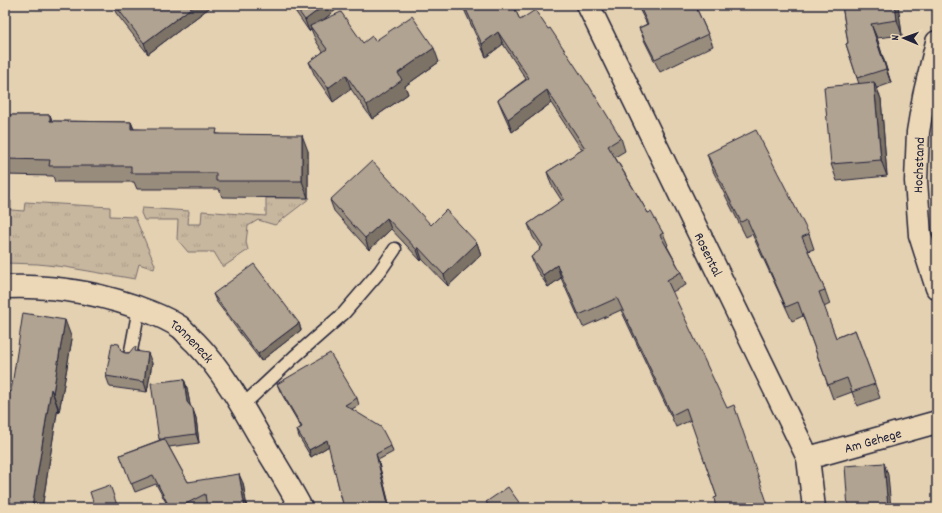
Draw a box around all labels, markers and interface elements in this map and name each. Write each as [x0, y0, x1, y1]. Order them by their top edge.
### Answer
north arrow [884, 18, 924, 58]
text: N [888, 34, 904, 41]
street label: Hochstand [909, 137, 931, 193]
street label: Rosental [688, 230, 727, 281]
street label: Tanneneck [166, 315, 218, 368]
street label: Am Gehege [842, 424, 904, 459]

